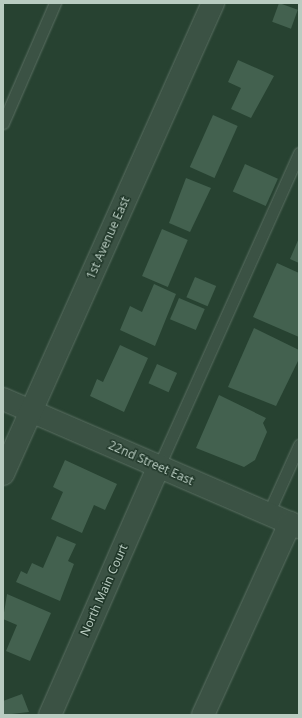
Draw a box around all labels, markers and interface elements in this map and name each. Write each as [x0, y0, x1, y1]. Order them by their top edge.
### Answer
street label: 1st Avenue East [83, 195, 133, 281]
street label: 22nd Street East [106, 438, 196, 488]
street label: North Main Court [77, 542, 131, 638]

